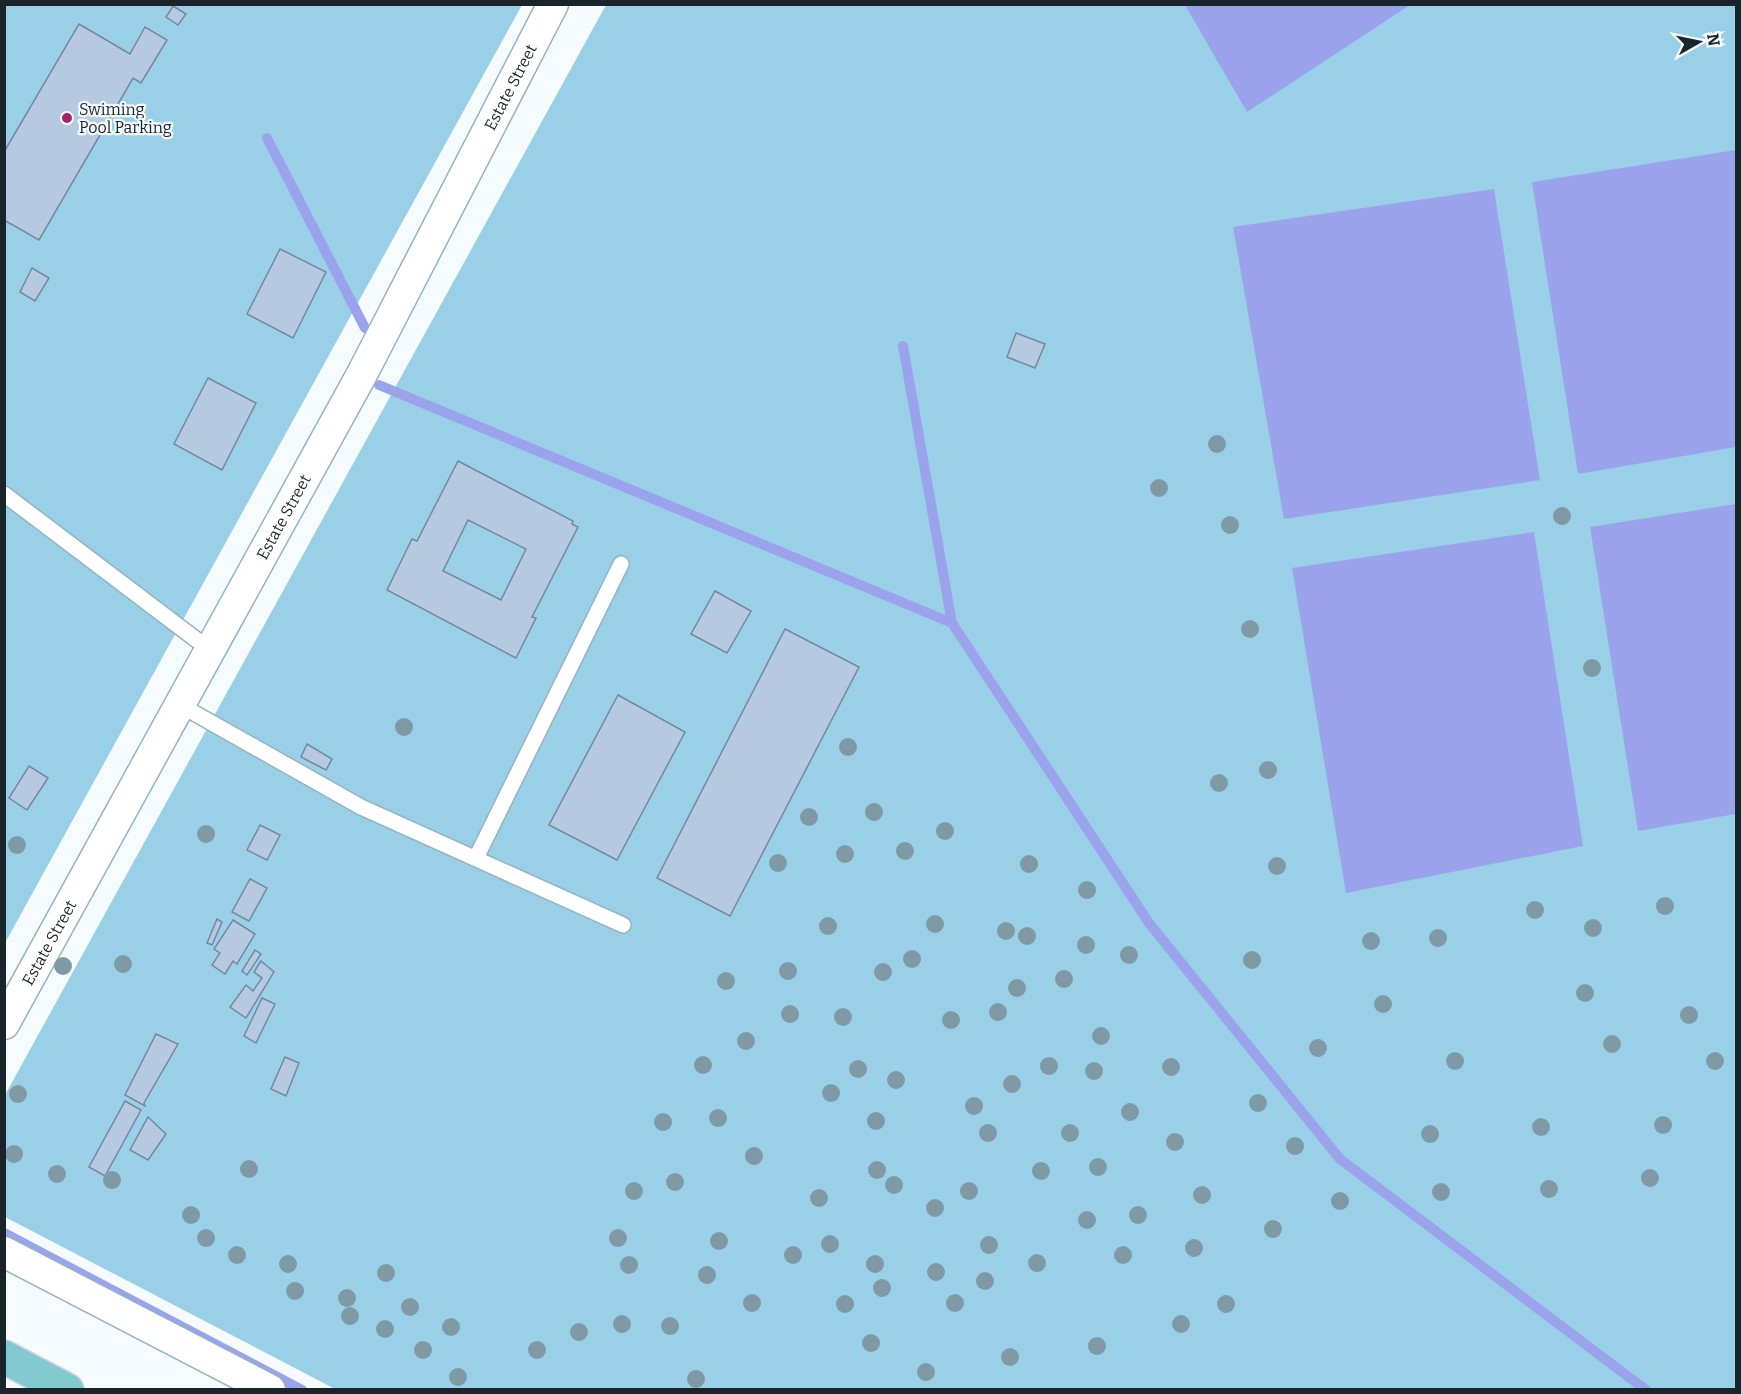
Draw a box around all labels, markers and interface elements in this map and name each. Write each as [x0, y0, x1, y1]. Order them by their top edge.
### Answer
north arrow [1669, 12, 1729, 72]
text: N [1703, 32, 1724, 47]
street label: Estate Street [480, 41, 540, 133]
place label: Swiming Pool Parking [79, 100, 172, 137]
marker: Swiming Pool Parking [60, 111, 74, 125]
street label: Estate Street [252, 471, 315, 563]
street label: Estate Street [18, 896, 80, 989]

